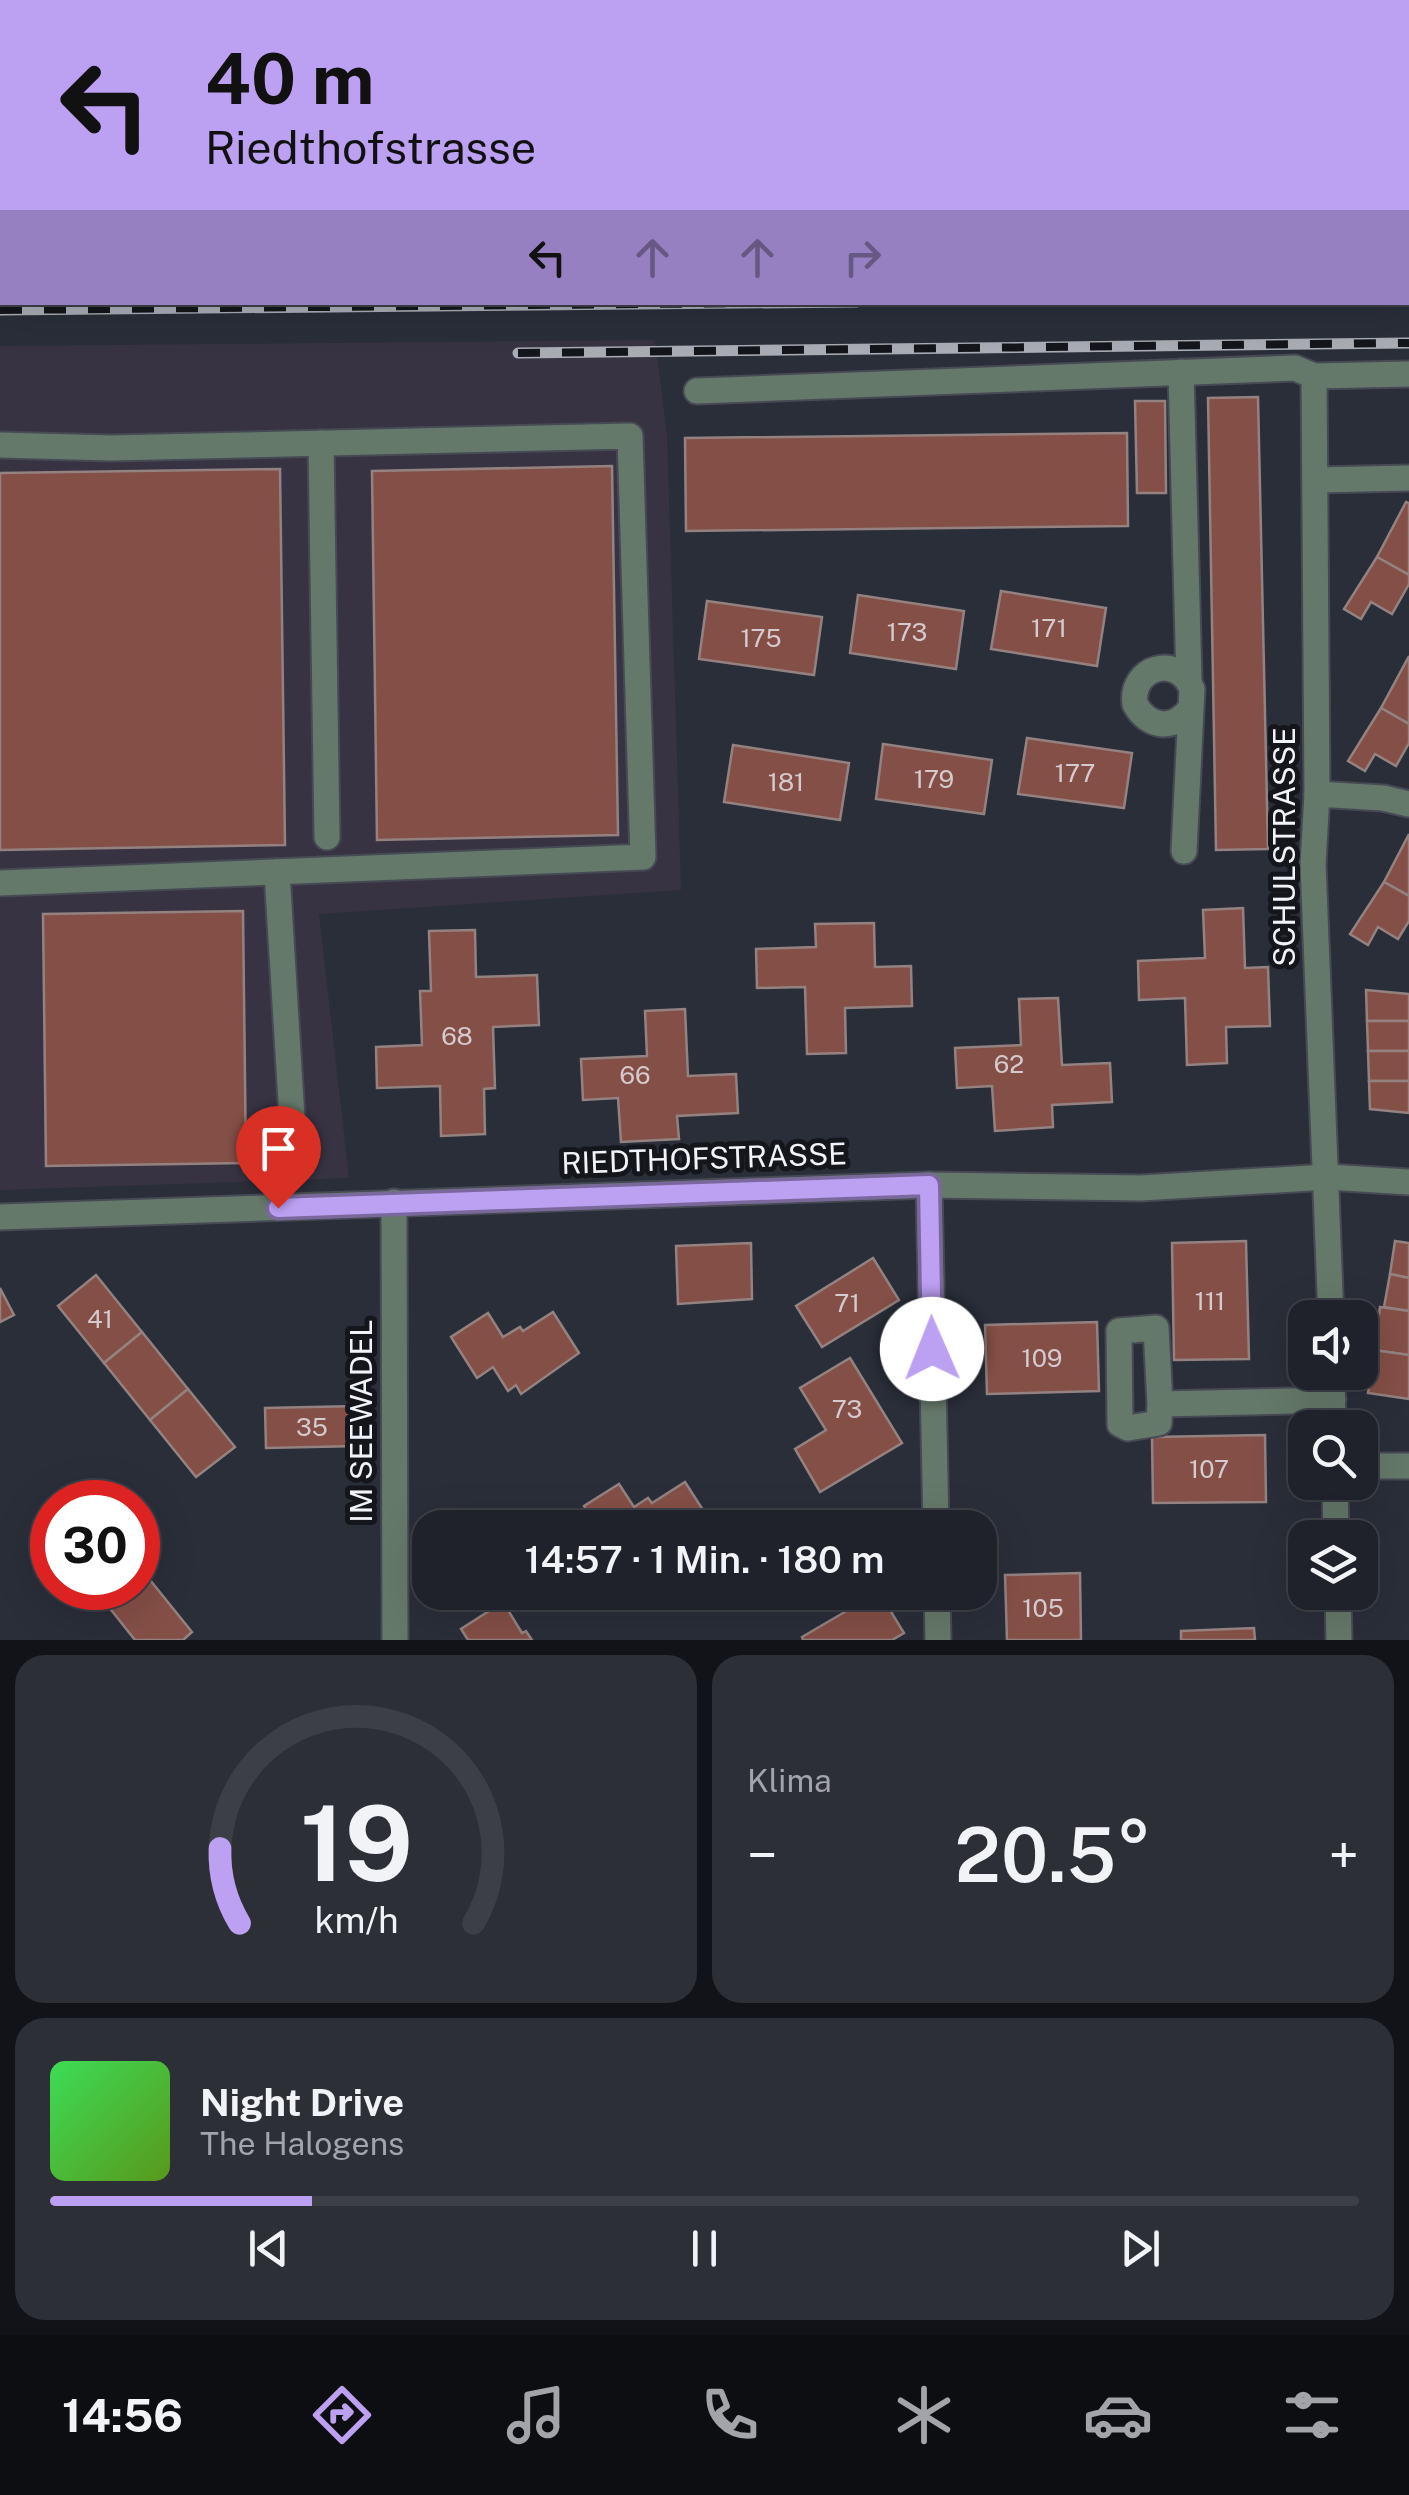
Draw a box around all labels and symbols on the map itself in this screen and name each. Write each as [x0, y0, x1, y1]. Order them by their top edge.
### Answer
house number: 171 [1031, 613, 1067, 643]
house number: 173 [887, 617, 927, 647]
house number: 175 [740, 623, 782, 653]
street label: SCHULSTRASSE [1266, 727, 1302, 967]
house number: 177 [1055, 758, 1095, 788]
house number: 179 [914, 764, 954, 794]
house number: 181 [768, 767, 804, 797]
house number: 68 [441, 1021, 473, 1051]
house number: 62 [994, 1049, 1024, 1079]
house number: 66 [620, 1060, 650, 1090]
pin [236, 1106, 321, 1209]
street label: RIEDTHOFSTRASSE [561, 1135, 847, 1181]
house number: 111 [1195, 1286, 1225, 1316]
house number: 71 [834, 1288, 860, 1318]
position arrow [880, 1297, 984, 1401]
house number: 41 [87, 1304, 113, 1334]
street label: IM SEEWADEL [343, 1319, 379, 1523]
house number: 109 [1022, 1343, 1062, 1373]
house number: 73 [832, 1394, 862, 1424]
house number: 35 [296, 1412, 328, 1442]
house number: 107 [1189, 1454, 1229, 1484]
speed limit sign: 30 [30, 1480, 160, 1610]
house number: 105 [1022, 1593, 1064, 1623]

